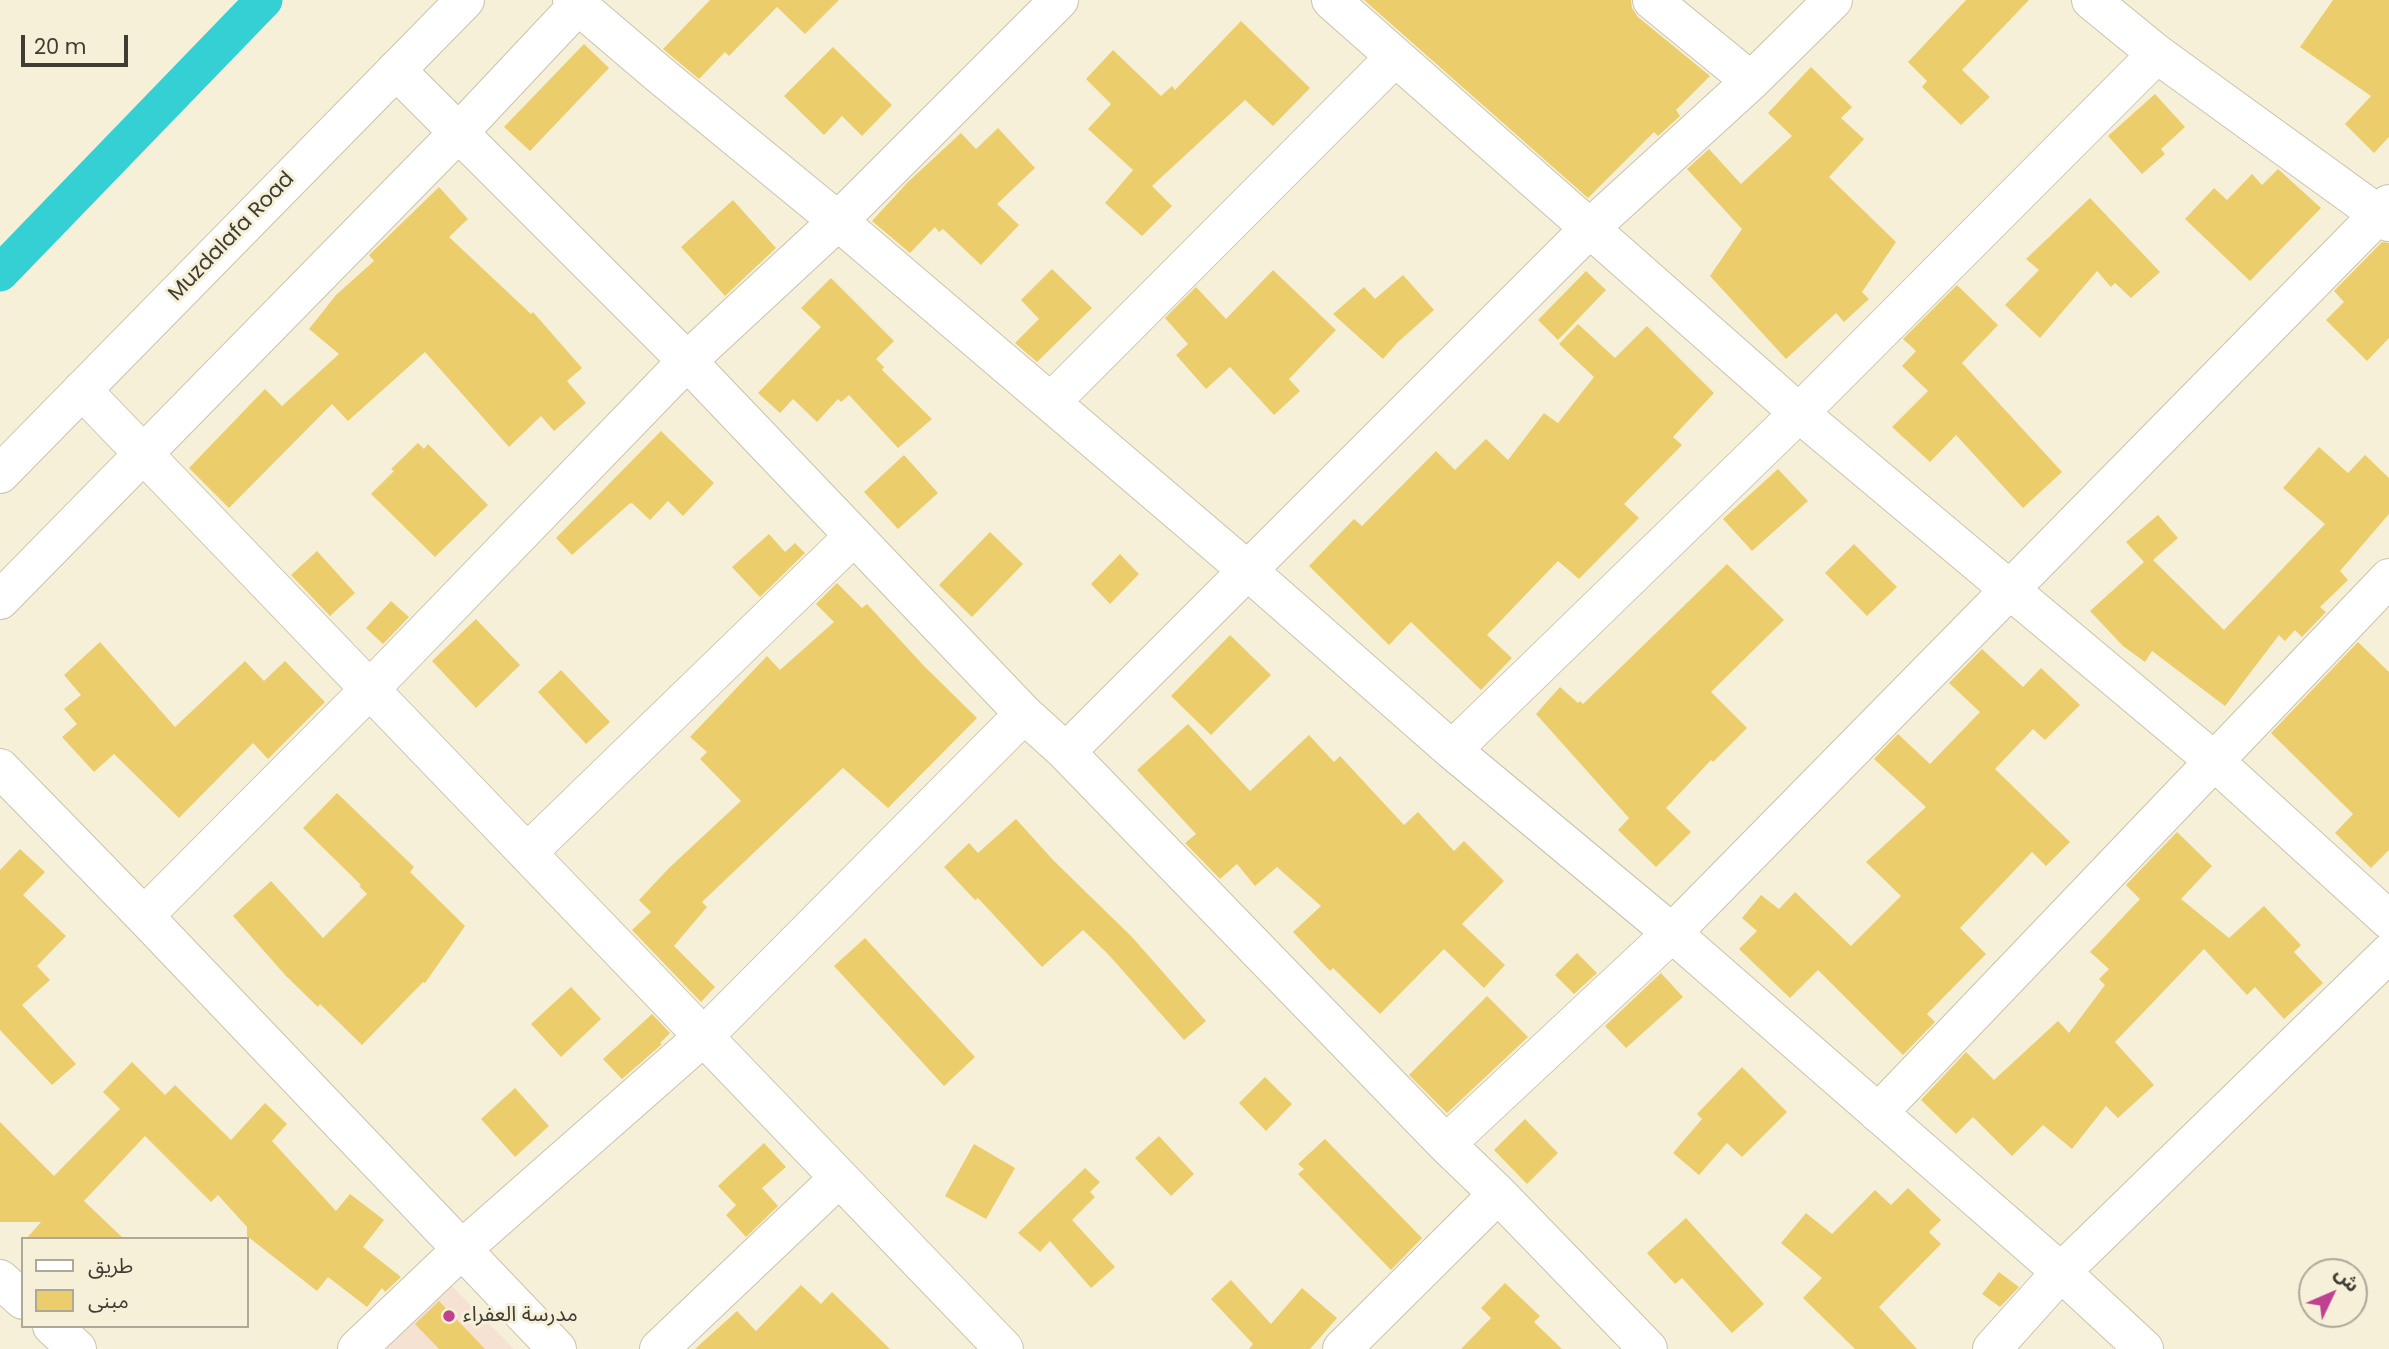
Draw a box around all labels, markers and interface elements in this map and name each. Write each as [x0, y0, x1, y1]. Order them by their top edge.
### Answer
scale bar [24, 21, 131, 65]
text: 20 m [34, 32, 87, 61]
street label: Muzdalafa Road [164, 167, 300, 307]
legend [21, 1237, 248, 1328]
text: طريق [88, 1251, 133, 1280]
north arrow [2298, 1258, 2368, 1328]
text: ش [2328, 1261, 2366, 1298]
text: مبنى [88, 1286, 129, 1315]
place label: مدرسة العفراء [463, 1303, 578, 1329]
marker: مدرسة العفراء [441, 1308, 457, 1324]

